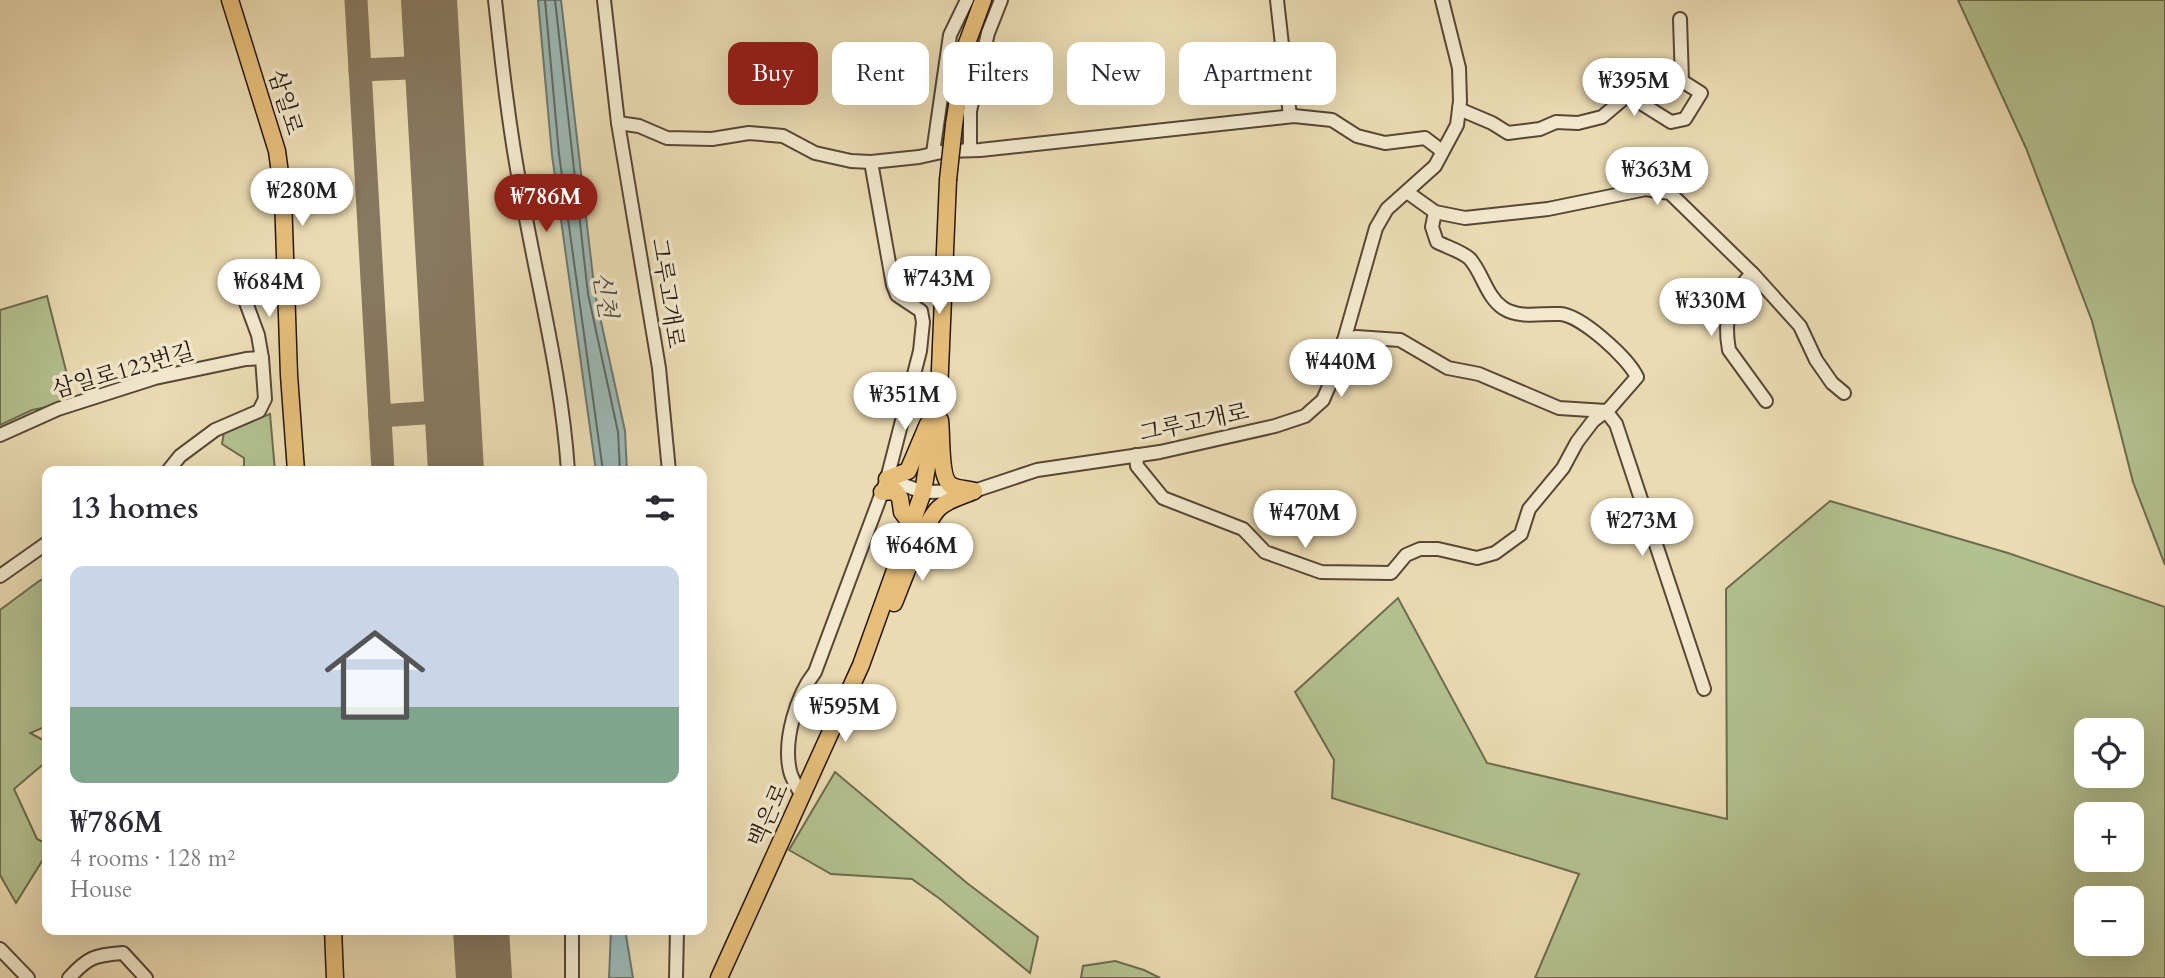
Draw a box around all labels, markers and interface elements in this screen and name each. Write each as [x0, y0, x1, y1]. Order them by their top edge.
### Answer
chip: Buy [728, 42, 818, 105]
chip: Rent [832, 42, 929, 105]
chip: Filters [943, 42, 1053, 105]
chip: New [1067, 42, 1165, 105]
chip: Apartment [1179, 42, 1336, 105]
pin: ₩395M [1585, 58, 1683, 118]
text: ₩395M [1598, 65, 1670, 96]
street label: 삼일로 [261, 66, 310, 139]
pin: ₩363M [1608, 148, 1706, 207]
text: ₩363M [1621, 154, 1693, 185]
pin: ₩280M [253, 168, 351, 228]
pin: ₩786M [497, 174, 595, 234]
text: ₩280M [266, 175, 338, 206]
text: ₩786M [510, 181, 582, 212]
street label: 그루고개로 [644, 236, 692, 350]
pin: ₩743M [890, 256, 988, 316]
pin: ₩684M [220, 260, 318, 319]
text: ₩743M [903, 263, 975, 294]
text: ₩684M [233, 266, 305, 297]
water label: 신천 [585, 270, 625, 322]
pin: ₩330M [1662, 278, 1760, 338]
text: ₩330M [1675, 285, 1747, 316]
street label: 삼일로123번길 [48, 335, 198, 406]
pin: ₩440M [1292, 340, 1390, 399]
text: ₩440M [1305, 346, 1377, 377]
pin: ₩351M [856, 372, 954, 432]
text: ₩351M [869, 379, 941, 410]
street label: 그루고개로 [1137, 396, 1252, 449]
text: 13 homes [70, 488, 199, 529]
icon: filters [641, 489, 679, 527]
pin: ₩470M [1256, 490, 1354, 550]
text: ₩470M [1269, 497, 1341, 528]
pin: ₩273M [1593, 498, 1691, 558]
text: ₩273M [1606, 505, 1678, 536]
pin: ₩646M [873, 524, 971, 583]
text: ₩646M [886, 530, 958, 561]
icon: home [312, 612, 438, 738]
pin: ₩595M [796, 684, 894, 744]
text: ₩595M [809, 691, 881, 722]
map controls [2074, 718, 2144, 956]
button: locate [2074, 718, 2144, 788]
street label: 백은로 [741, 778, 796, 852]
text: ₩786M [70, 802, 163, 843]
button: + [2074, 802, 2144, 872]
text: 4 rooms · 128 m² [70, 843, 235, 874]
text: House [70, 874, 132, 905]
button: − [2074, 886, 2144, 956]

